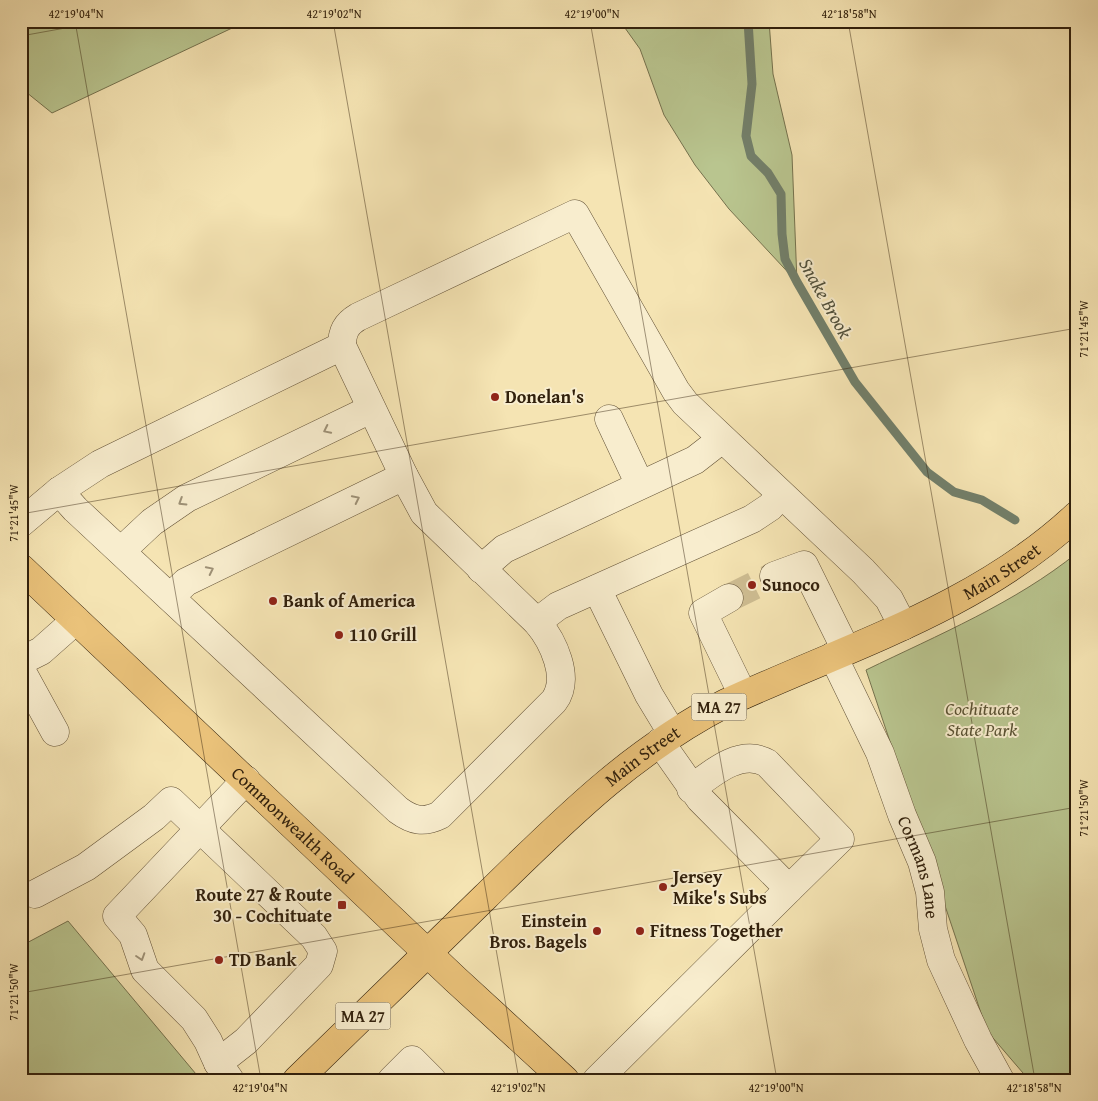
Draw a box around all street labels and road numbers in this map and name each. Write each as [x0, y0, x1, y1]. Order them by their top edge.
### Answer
street label: Main Street [958, 536, 1047, 606]
road number: MA 27 [692, 694, 746, 720]
street label: Main Street [599, 718, 686, 793]
street label: Commonwealth Road [225, 760, 361, 890]
street label: Cormans Lane [891, 811, 946, 920]
road number: MA 27 [336, 1002, 390, 1030]

